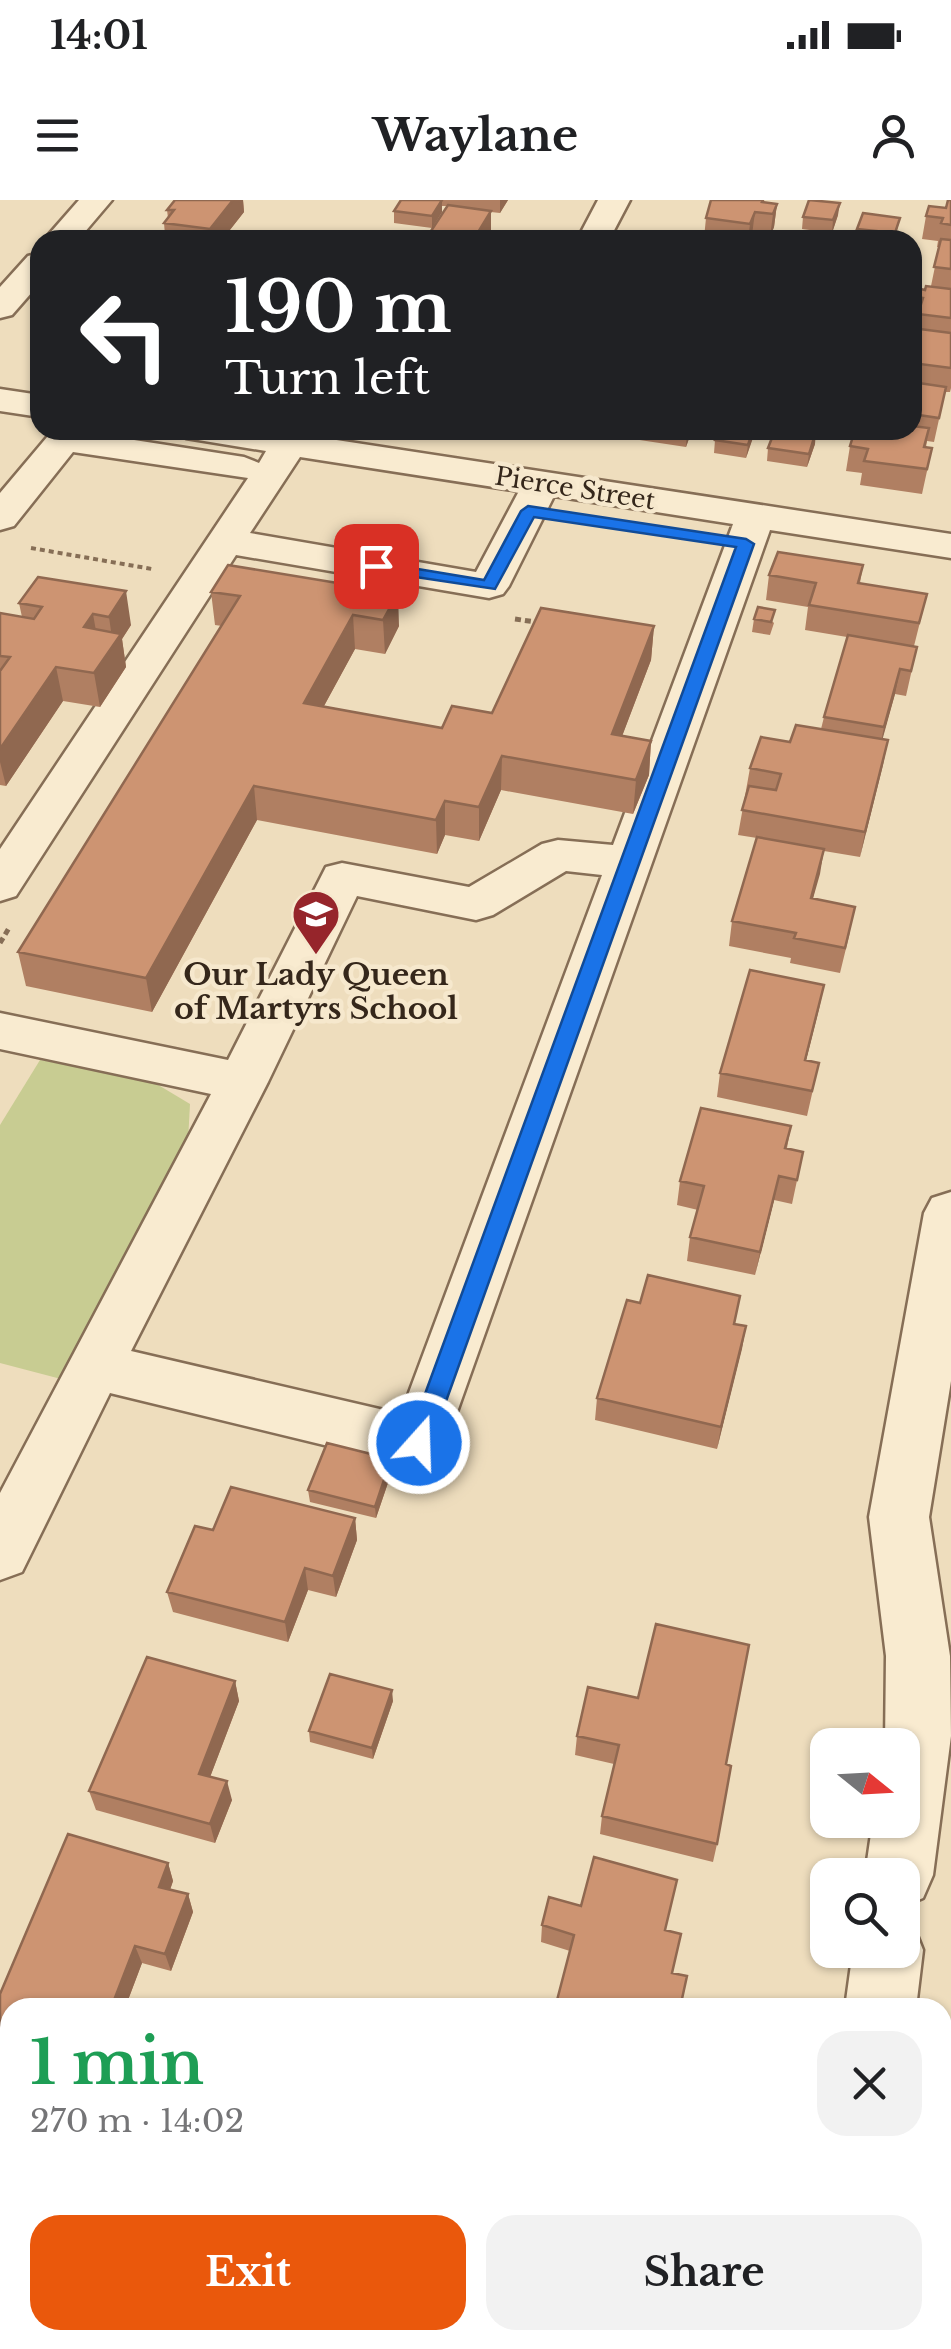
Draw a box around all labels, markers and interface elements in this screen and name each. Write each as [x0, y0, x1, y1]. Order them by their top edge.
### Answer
text: 14:01 [50, 12, 148, 59]
text: Waylane [373, 107, 578, 163]
icon: menu [30, 108, 85, 163]
icon: person [866, 108, 921, 163]
text: 190 m [225, 264, 452, 351]
icon: left [60, 270, 190, 400]
text: Turn left [225, 350, 430, 406]
street label: Pierce Street [493, 461, 658, 517]
pin [334, 524, 419, 609]
icon: arrive [349, 539, 404, 594]
school or university icon: Our Lady Queen of Martyrs School [290, 888, 342, 956]
place label: Our Lady Queen of Martyrs School [174, 956, 458, 1027]
position arrow [367, 1391, 471, 1495]
north arrow [810, 1728, 920, 1838]
map controls [810, 1728, 920, 1968]
button: search [810, 1858, 920, 1968]
text: 1 min [30, 2026, 204, 2100]
button: close [817, 2031, 922, 2136]
text: 270 m · 14:02 [30, 2101, 244, 2141]
button: Exit [30, 2215, 466, 2330]
button: Share [486, 2215, 922, 2330]

